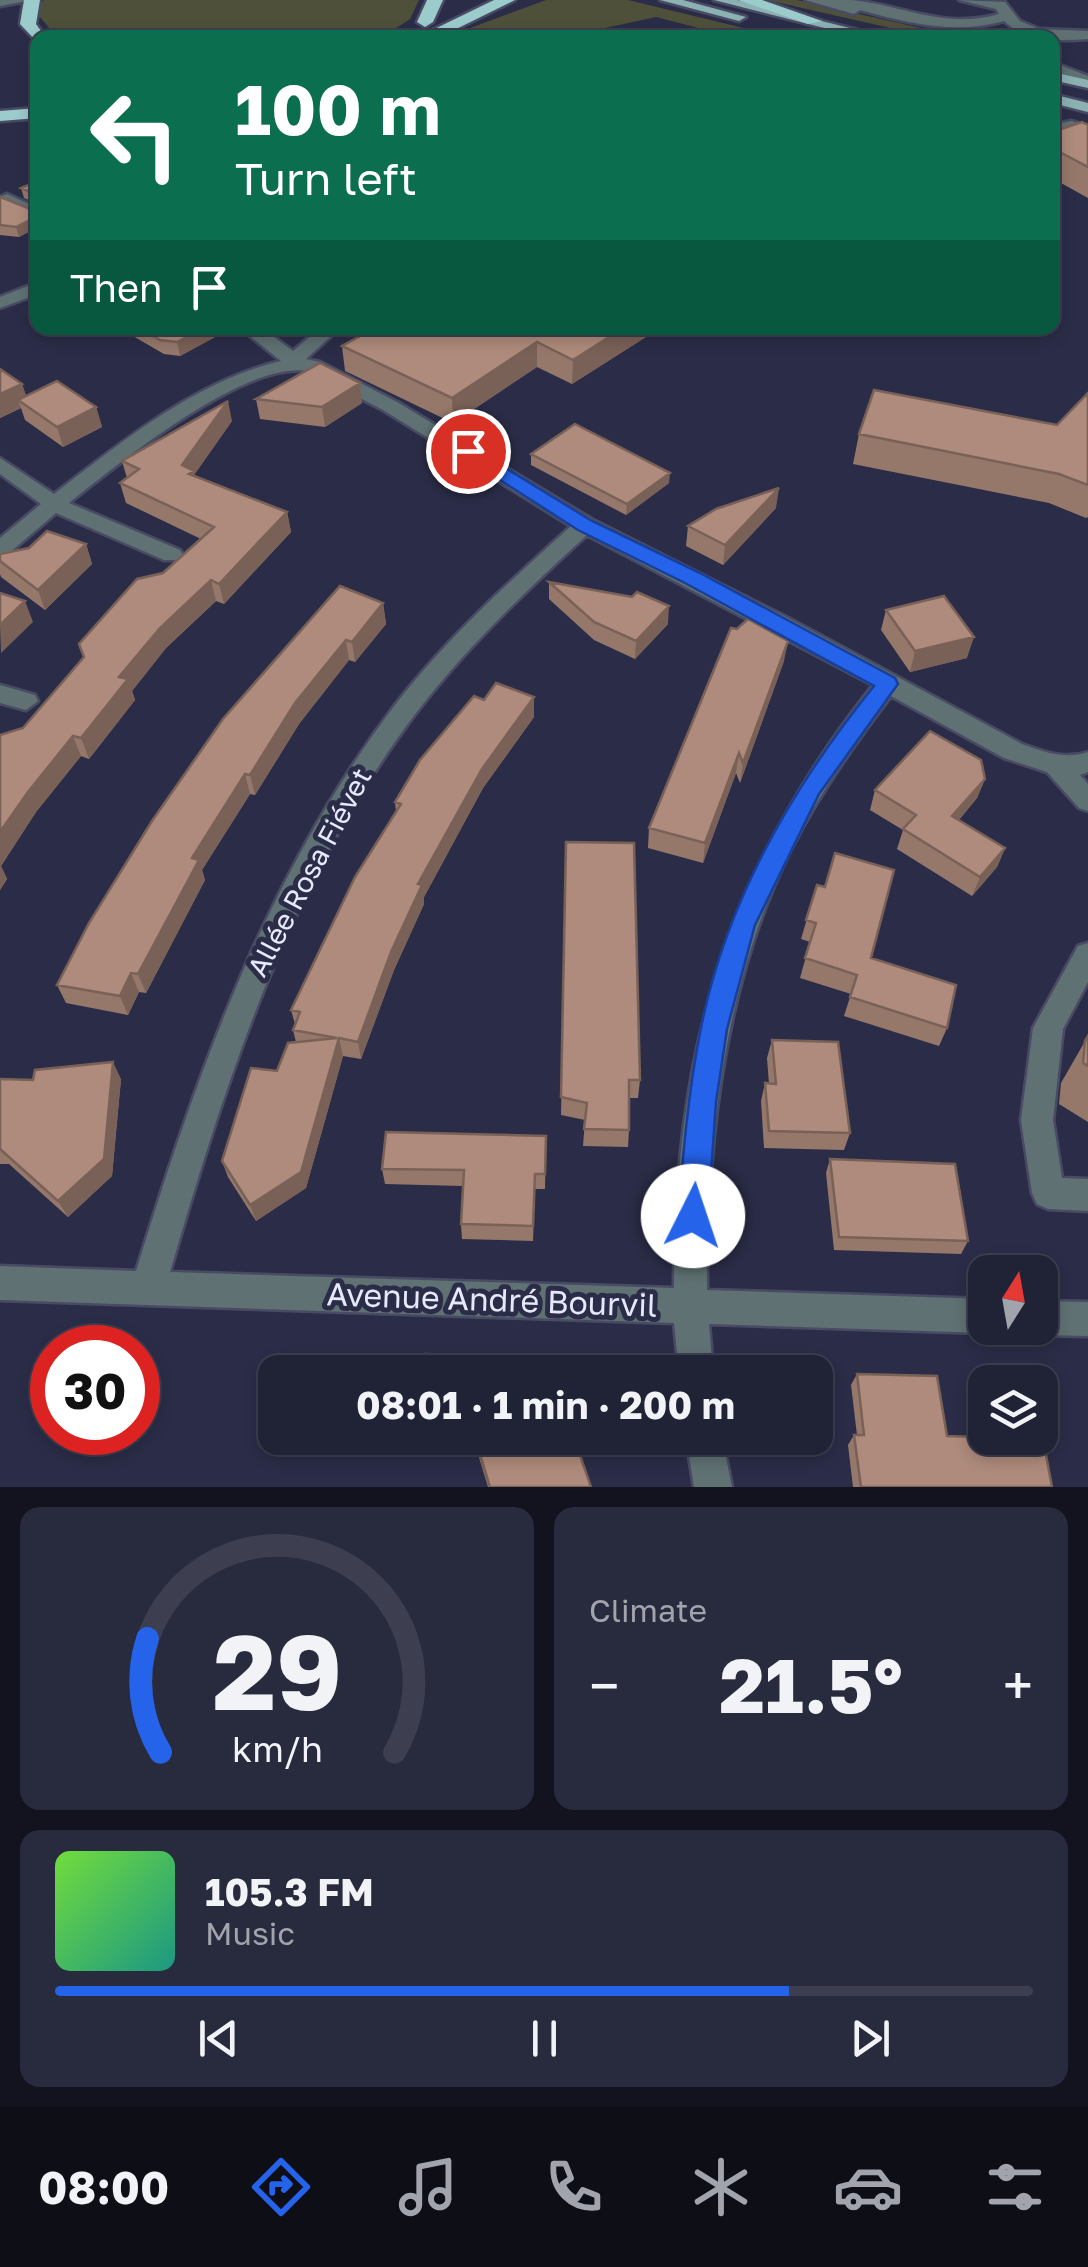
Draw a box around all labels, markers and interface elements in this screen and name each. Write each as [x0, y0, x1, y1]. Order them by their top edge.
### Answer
text: 100 m [235, 66, 441, 150]
icon: left [70, 70, 200, 200]
text: Turn left [235, 151, 417, 205]
icon: arrive [182, 260, 237, 315]
text: Then [70, 265, 162, 310]
pin [426, 409, 511, 494]
icon: arrive [441, 424, 496, 479]
street label: Allée Rosa Fiévet [240, 762, 378, 982]
position arrow [641, 1164, 745, 1268]
north arrow [968, 1255, 1058, 1345]
map controls [968, 1255, 1058, 1455]
street label: Avenue André Bourvil [326, 1274, 658, 1324]
speed limit sign: 30 [30, 1325, 160, 1455]
button: layers [968, 1365, 1058, 1455]
text: 08:01 · 1 min · 200 m [356, 1382, 735, 1427]
text: Climate [589, 1591, 707, 1629]
text: 29 [212, 1608, 342, 1733]
text: 21.5° [719, 1639, 903, 1730]
text: − [589, 1652, 619, 1718]
text: + [1003, 1652, 1033, 1718]
text: km/h [232, 1727, 322, 1770]
text: 105.3 FM [205, 1869, 374, 1914]
text: Music [205, 1914, 295, 1952]
icon: previous [191, 2011, 246, 2066]
icon: pause [517, 2011, 572, 2066]
icon: next [843, 2011, 898, 2066]
icon: directions [246, 2152, 316, 2222]
icon: music [393, 2152, 463, 2222]
icon: phone [539, 2152, 609, 2222]
icon: climate [686, 2152, 756, 2222]
icon: car [833, 2152, 903, 2222]
icon: filters [980, 2152, 1050, 2222]
text: 08:00 [38, 2160, 169, 2214]

